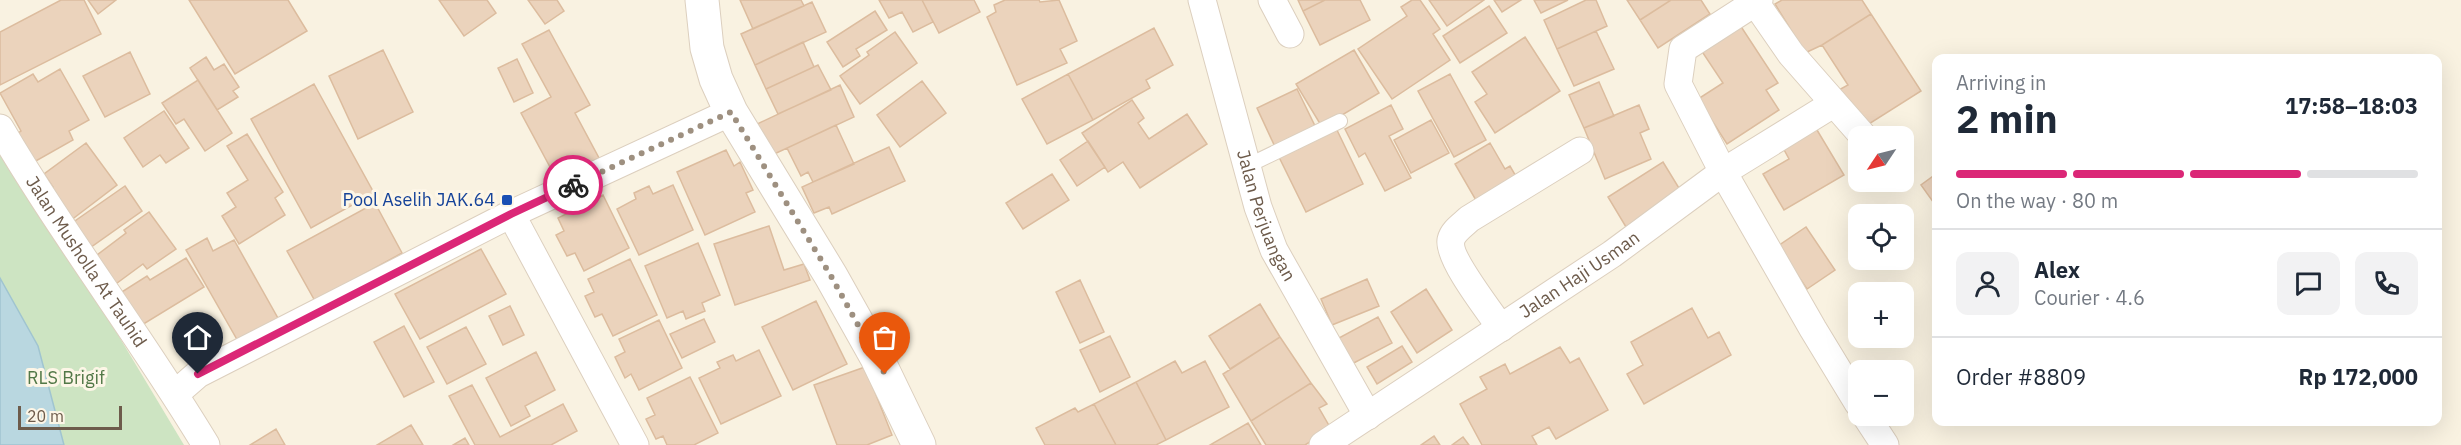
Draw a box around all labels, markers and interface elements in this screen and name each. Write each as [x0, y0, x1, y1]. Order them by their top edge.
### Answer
text: Arriving in [1956, 69, 2046, 96]
text: 17:58–18:03 [2285, 91, 2418, 120]
text: 2 min [1956, 93, 2058, 144]
north arrow [1848, 126, 1914, 192]
map controls [1848, 126, 1914, 426]
street label: Jalan Perjuangan [1232, 147, 1301, 285]
courier [543, 155, 603, 215]
icon: bike [557, 169, 590, 202]
street label: Jalan Musholla At Tauhid [21, 171, 152, 351]
text: On the way · 80 m [1956, 187, 2118, 214]
place label: Pool Aselih JAK.64 [342, 188, 495, 211]
marker: Pool Aselih JAK.64 [500, 193, 514, 207]
button: locate [1848, 204, 1914, 270]
street label: Jalan Haji Usman [1515, 226, 1644, 323]
button: person [1956, 252, 2019, 315]
button: chat [2277, 252, 2340, 315]
button: phone [2355, 252, 2418, 315]
text: Alex [2034, 255, 2080, 284]
button: + [1848, 282, 1914, 348]
text: Courier · 4.6 [2034, 284, 2145, 311]
pin [172, 312, 223, 374]
pin [859, 312, 910, 374]
icon: home [181, 321, 214, 354]
icon: bag [868, 321, 901, 354]
button: − [1848, 360, 1914, 426]
text: Order #8809 [1956, 362, 2086, 391]
text: Rp 172,000 [2299, 362, 2418, 391]
park label: RLS Brigif [27, 366, 105, 389]
scale bar [18, 403, 122, 430]
text: 20 m [27, 406, 64, 426]

